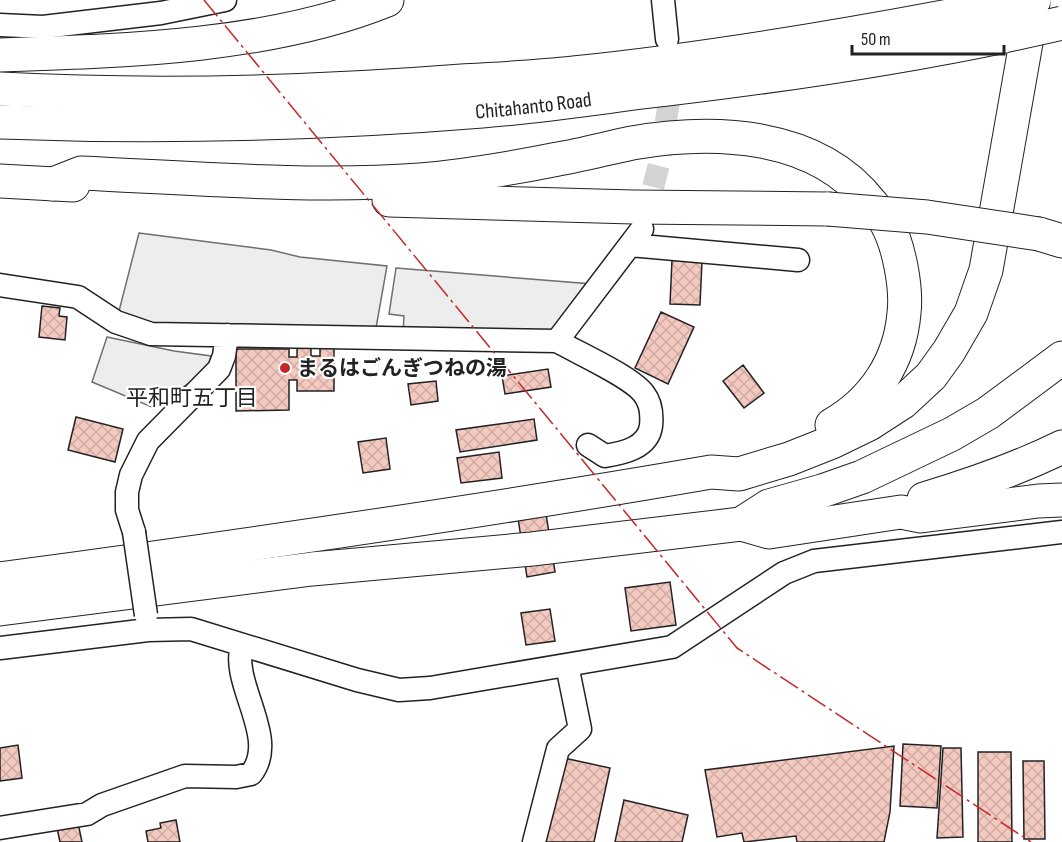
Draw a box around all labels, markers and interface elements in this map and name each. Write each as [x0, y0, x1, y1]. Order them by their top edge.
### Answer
scale bar [852, 18, 1004, 56]
text: 50 m [861, 29, 891, 50]
street label: Chitahanto Road [474, 86, 593, 124]
place label: まるはごんぎつねの湯 [297, 356, 507, 381]
marker: まるはごんぎつねの湯 [278, 361, 292, 375]
district label: 平和町五丁目 [126, 385, 258, 412]

